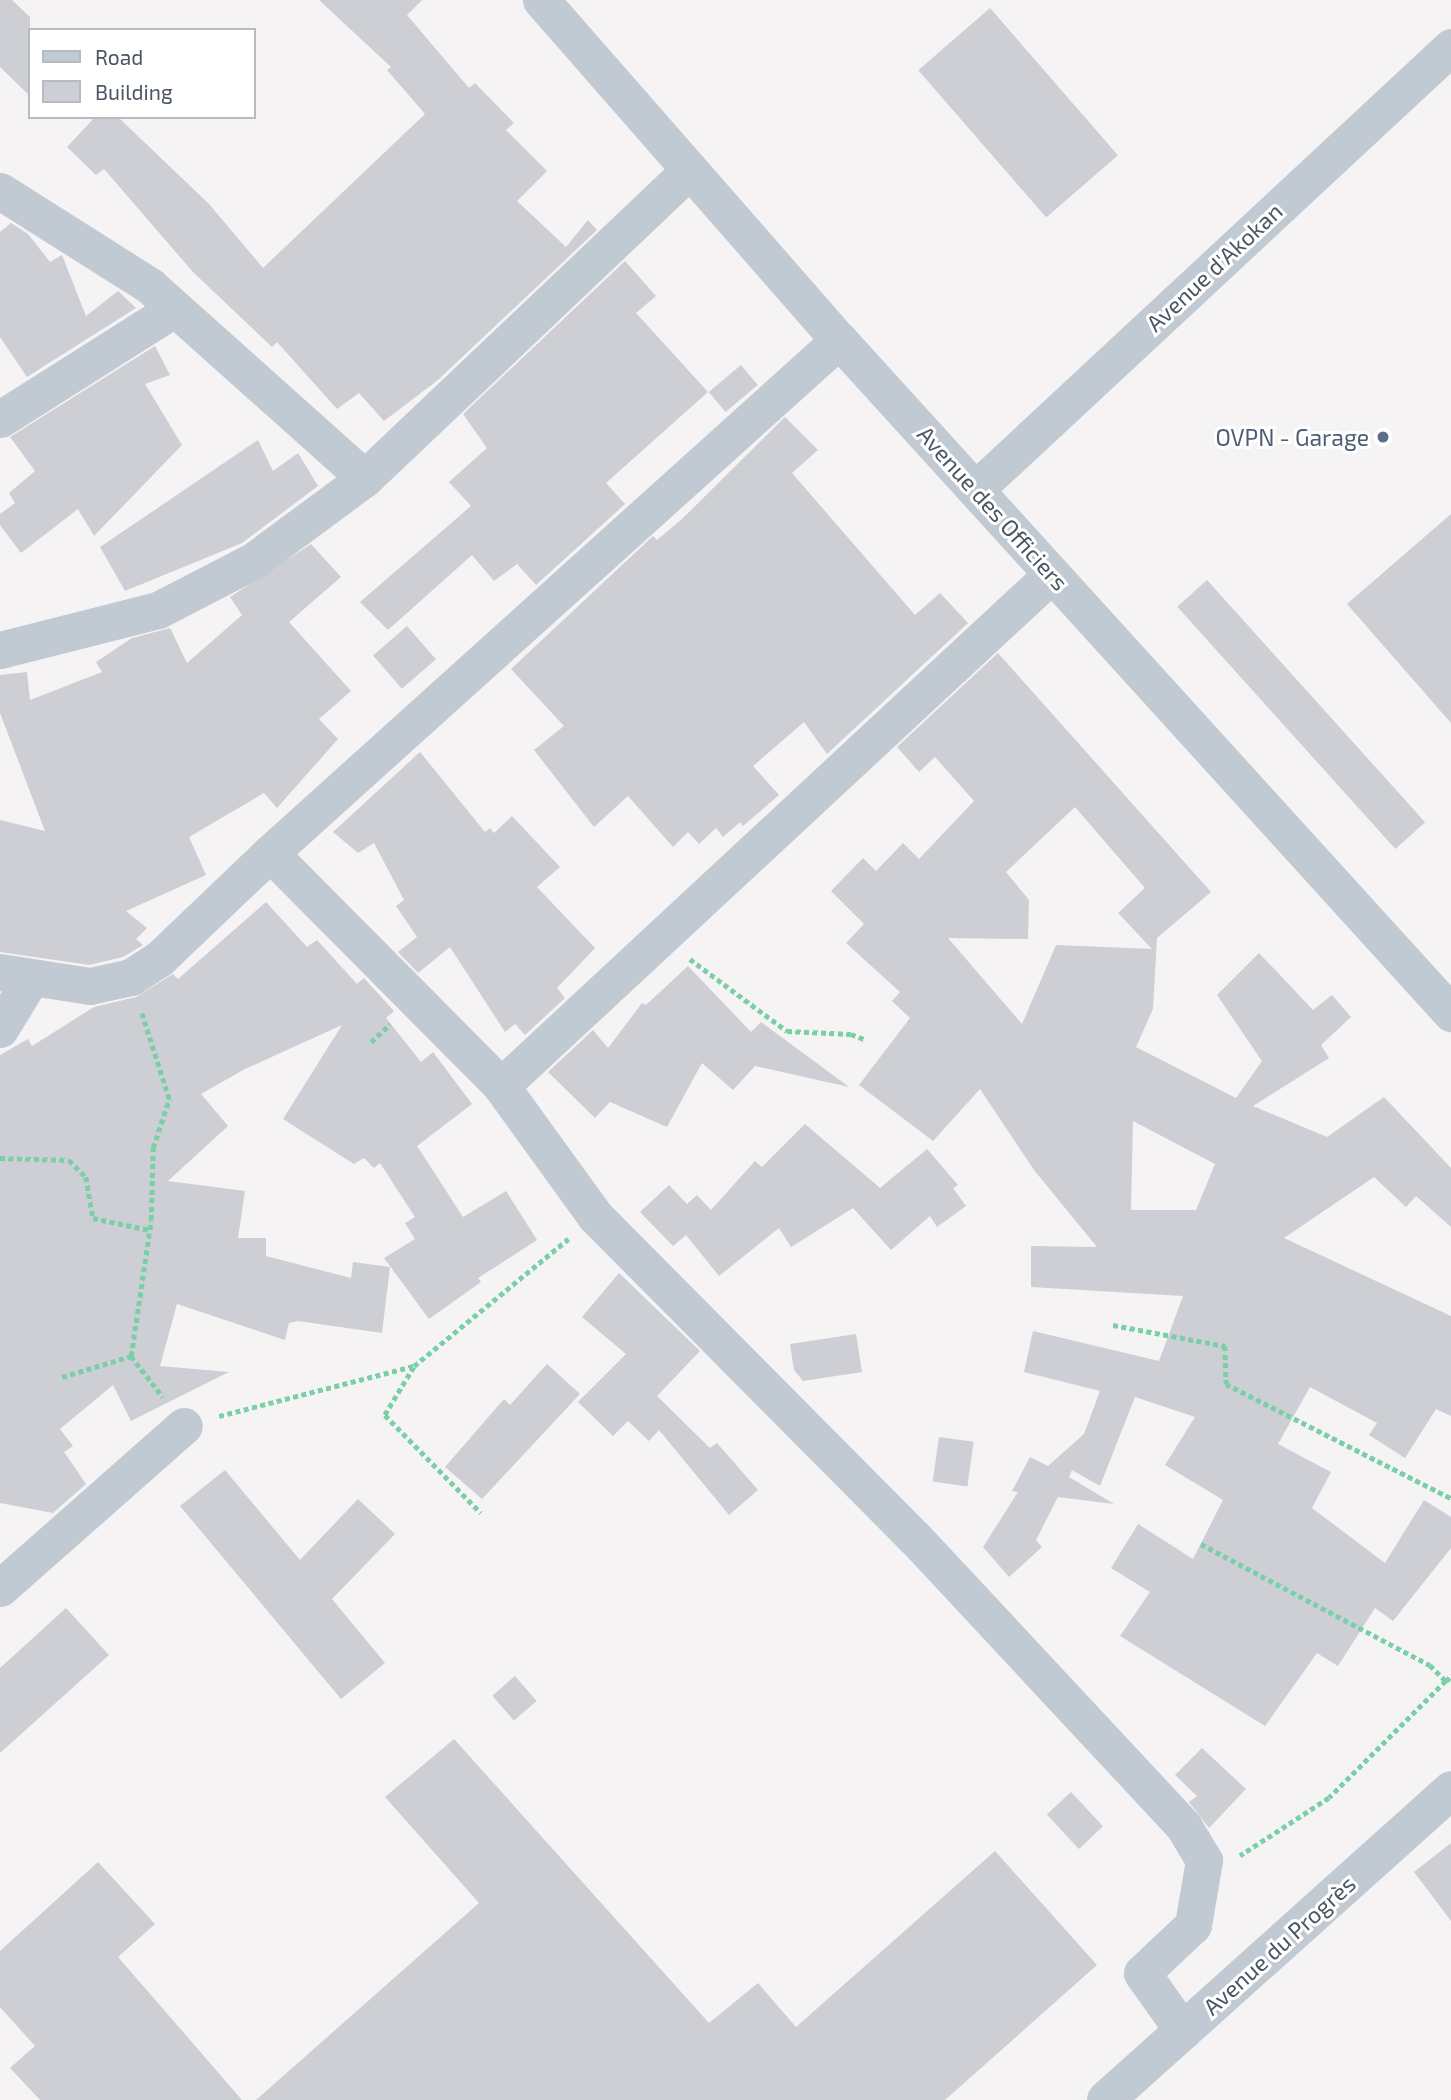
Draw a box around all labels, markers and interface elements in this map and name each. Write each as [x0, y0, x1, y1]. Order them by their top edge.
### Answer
legend [28, 28, 256, 119]
text: Road [95, 44, 143, 69]
text: Building [95, 79, 173, 104]
street label: Avenue d'Akokan [1140, 197, 1288, 337]
street label: Avenue des Officiers [912, 420, 1074, 596]
place label: OVPN - Garage [1215, 423, 1369, 451]
marker: OVPN - Garage [1375, 429, 1391, 445]
street label: Avenue du Progrès [1197, 1870, 1361, 2020]

